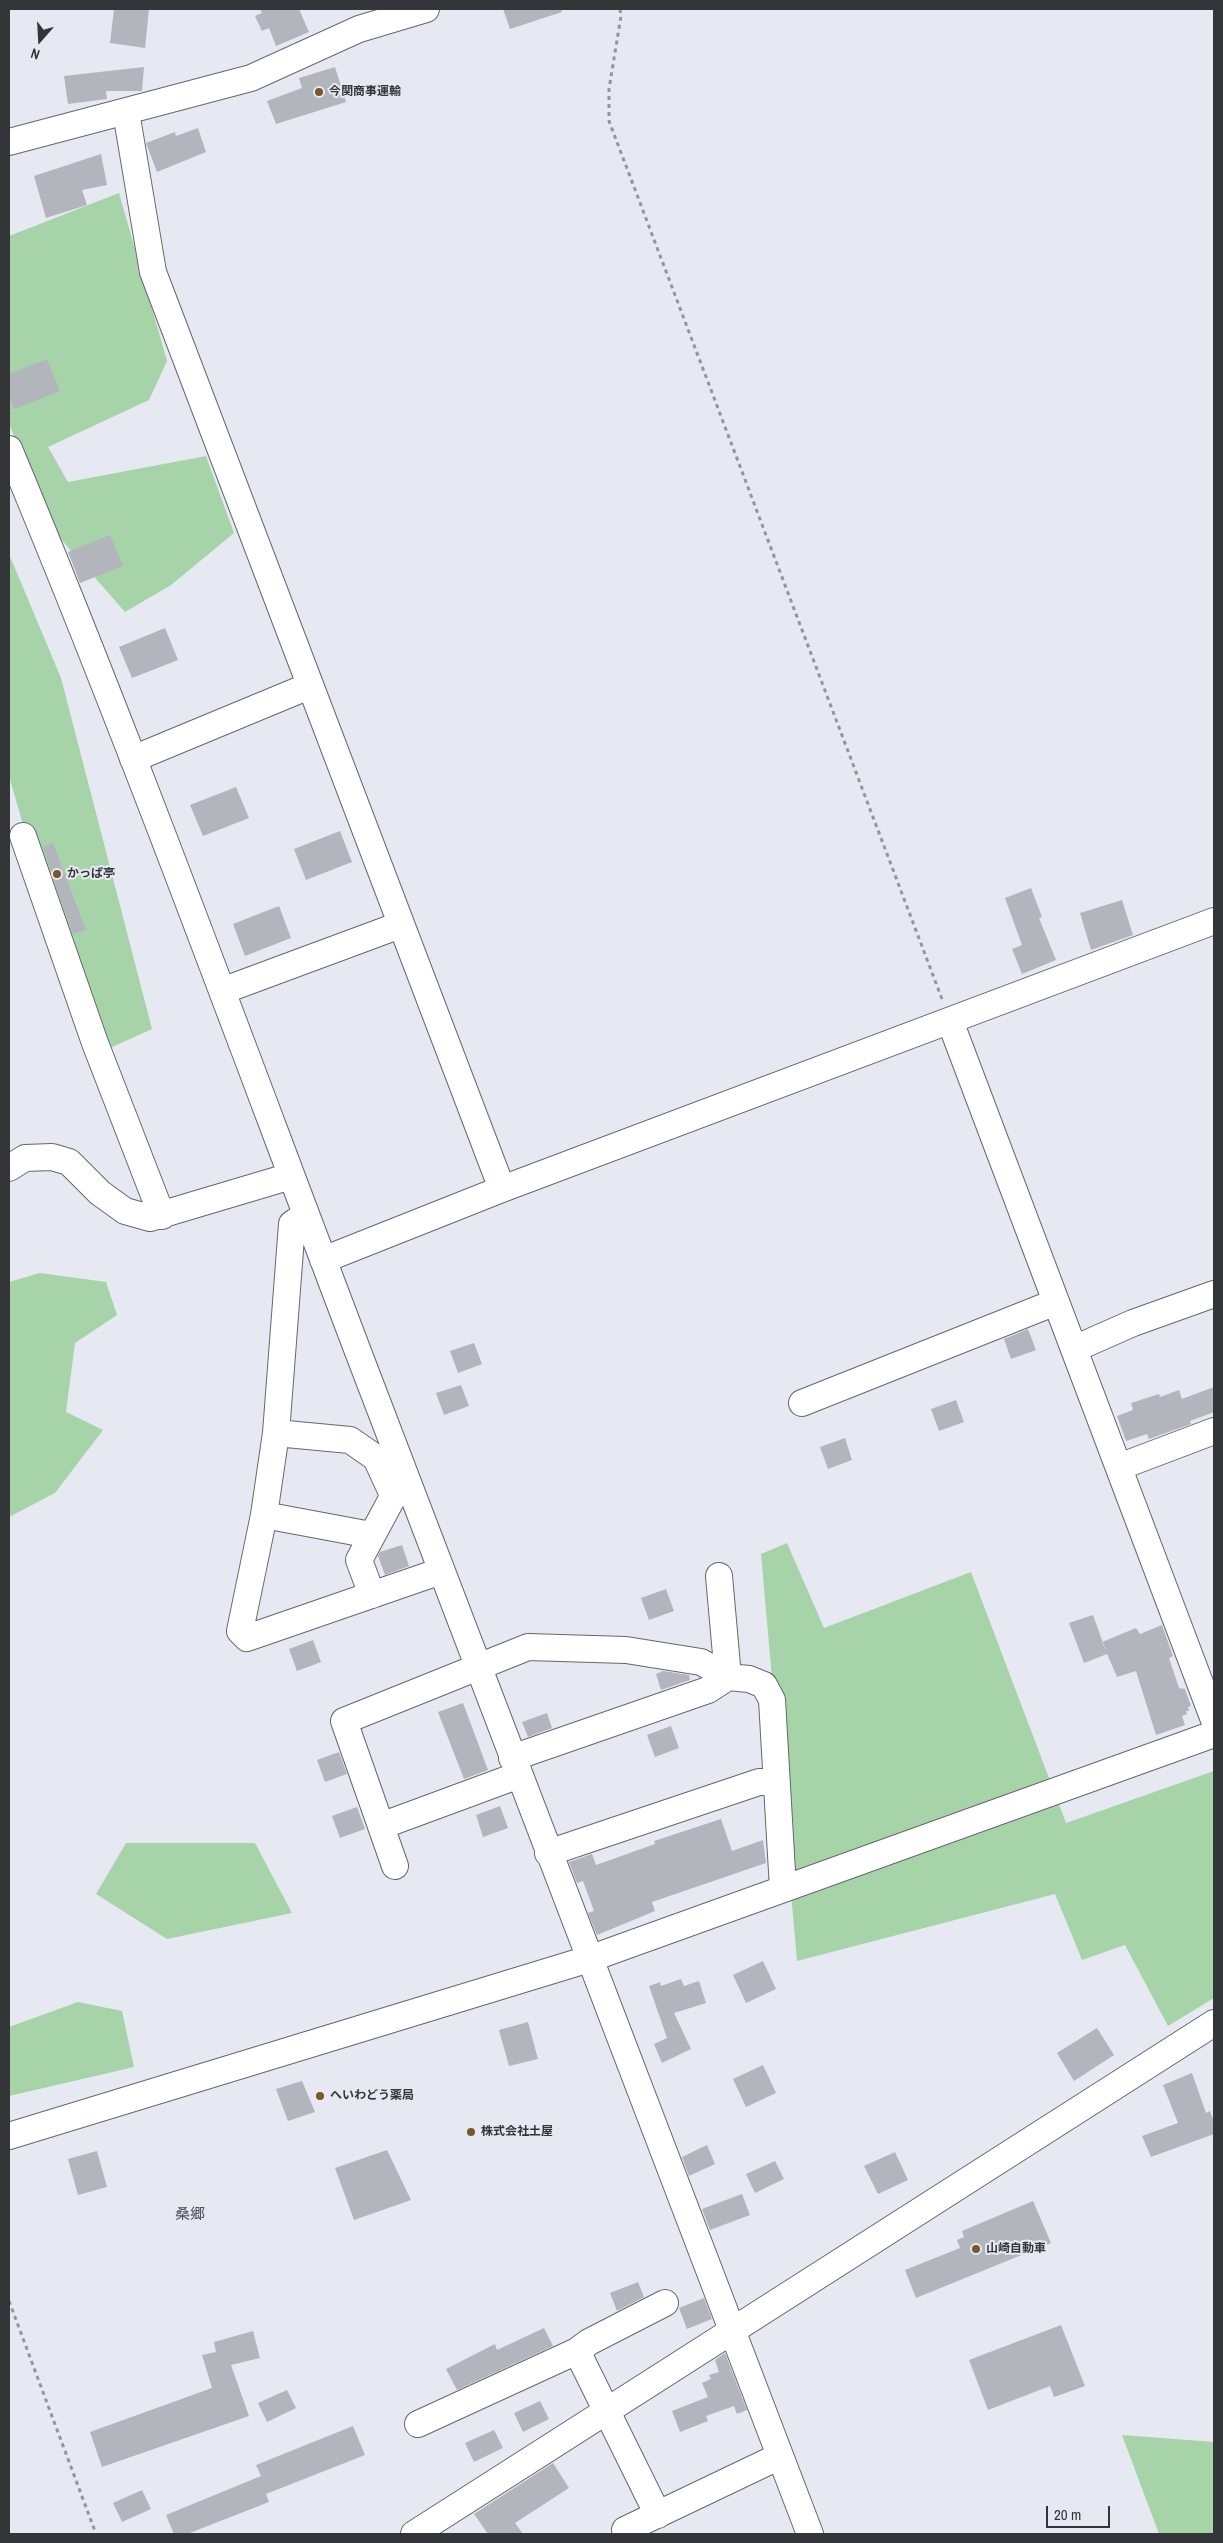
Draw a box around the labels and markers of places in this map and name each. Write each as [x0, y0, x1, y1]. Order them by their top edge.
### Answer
place label: 今関商事運輸 [329, 85, 401, 99]
marker: 今関商事運輸 [313, 86, 325, 98]
place label: かっぱ亭 [67, 867, 115, 881]
marker: かっぱ亭 [51, 868, 63, 880]
place label: へいわどう薬局 [330, 2089, 414, 2103]
marker: へいわどう薬局 [314, 2090, 326, 2102]
place label: 株式会社土屋 [481, 2125, 553, 2139]
marker: 株式会社土屋 [465, 2126, 477, 2138]
place label: 山崎自動車 [986, 2242, 1046, 2256]
marker: 山崎自動車 [970, 2243, 982, 2255]

